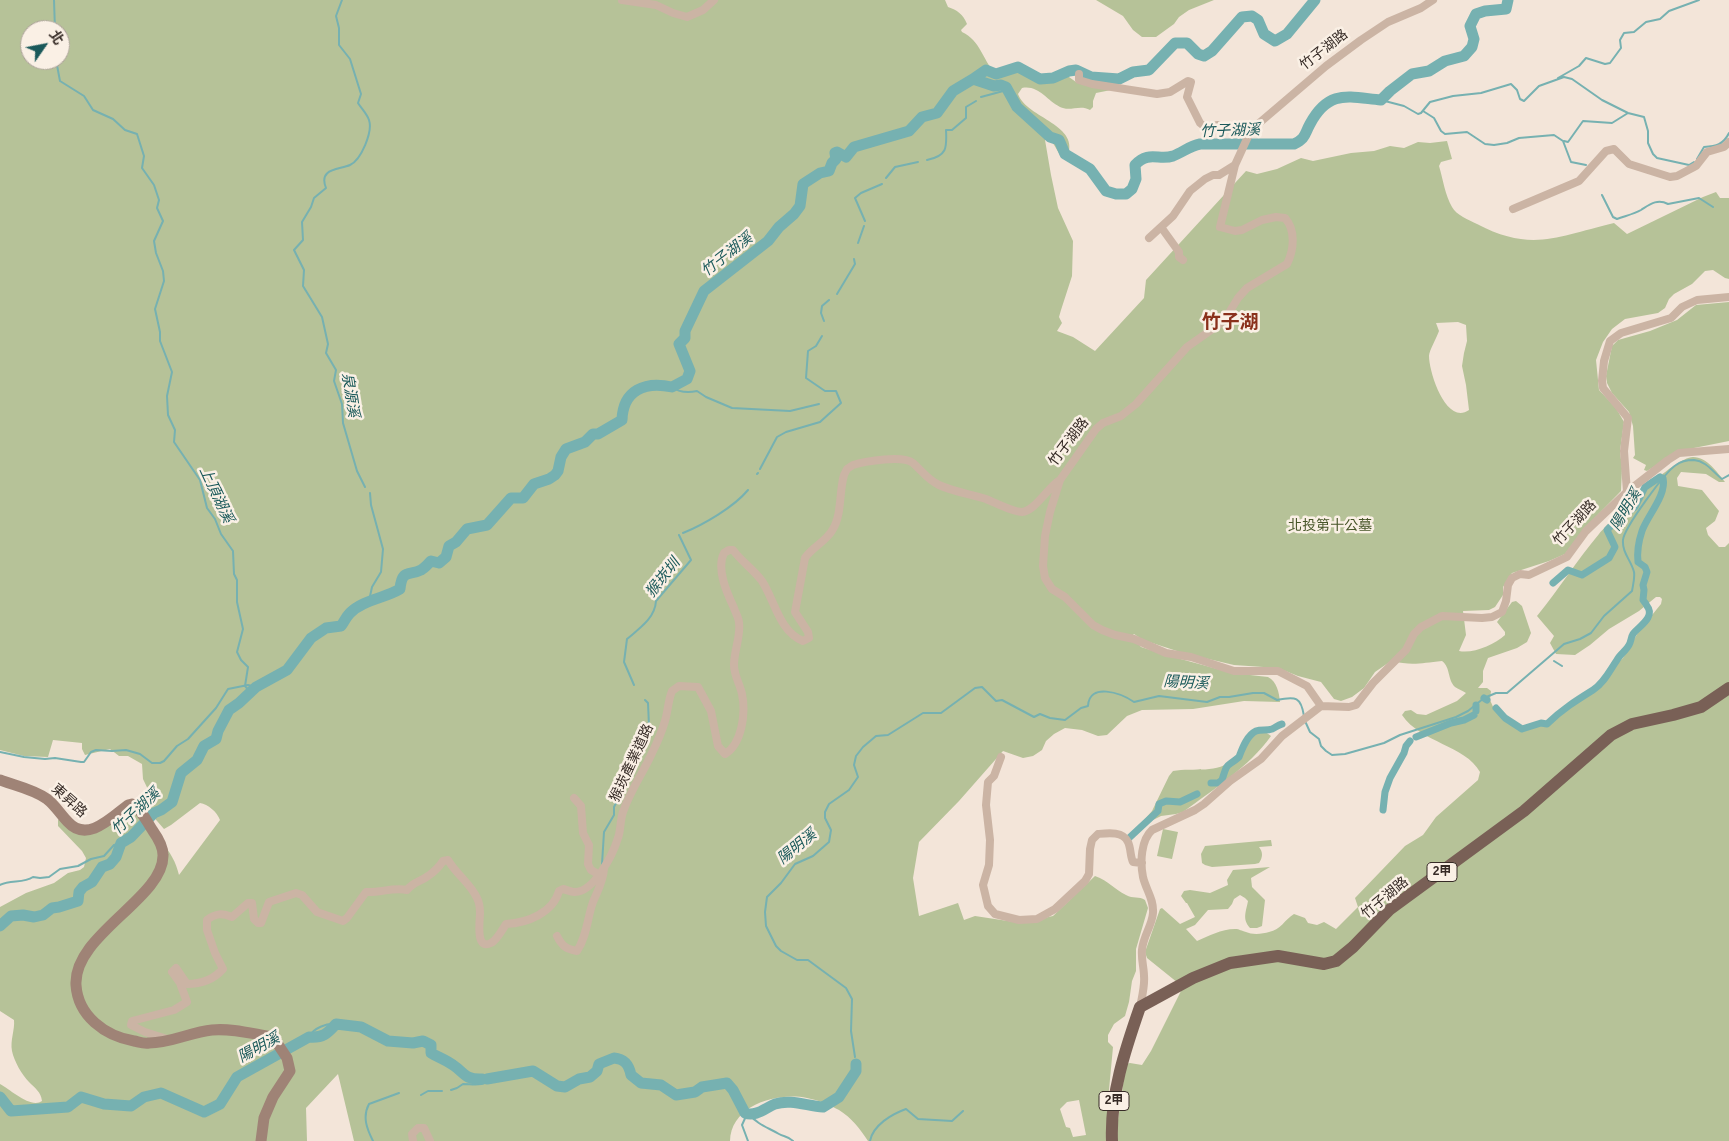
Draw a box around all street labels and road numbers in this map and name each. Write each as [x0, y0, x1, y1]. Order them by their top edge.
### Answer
street label: 竹子湖路 [1297, 26, 1351, 74]
street label: 竹子湖路 [1045, 415, 1093, 469]
street label: 竹子湖路 [1550, 497, 1600, 549]
street label: 猴崁產業道路 [607, 721, 657, 805]
street label: 東昇路 [48, 781, 90, 821]
road number: 2甲 [1427, 862, 1457, 882]
street label: 竹子湖路 [1358, 874, 1412, 922]
road number: 2甲 [1099, 1092, 1129, 1110]

